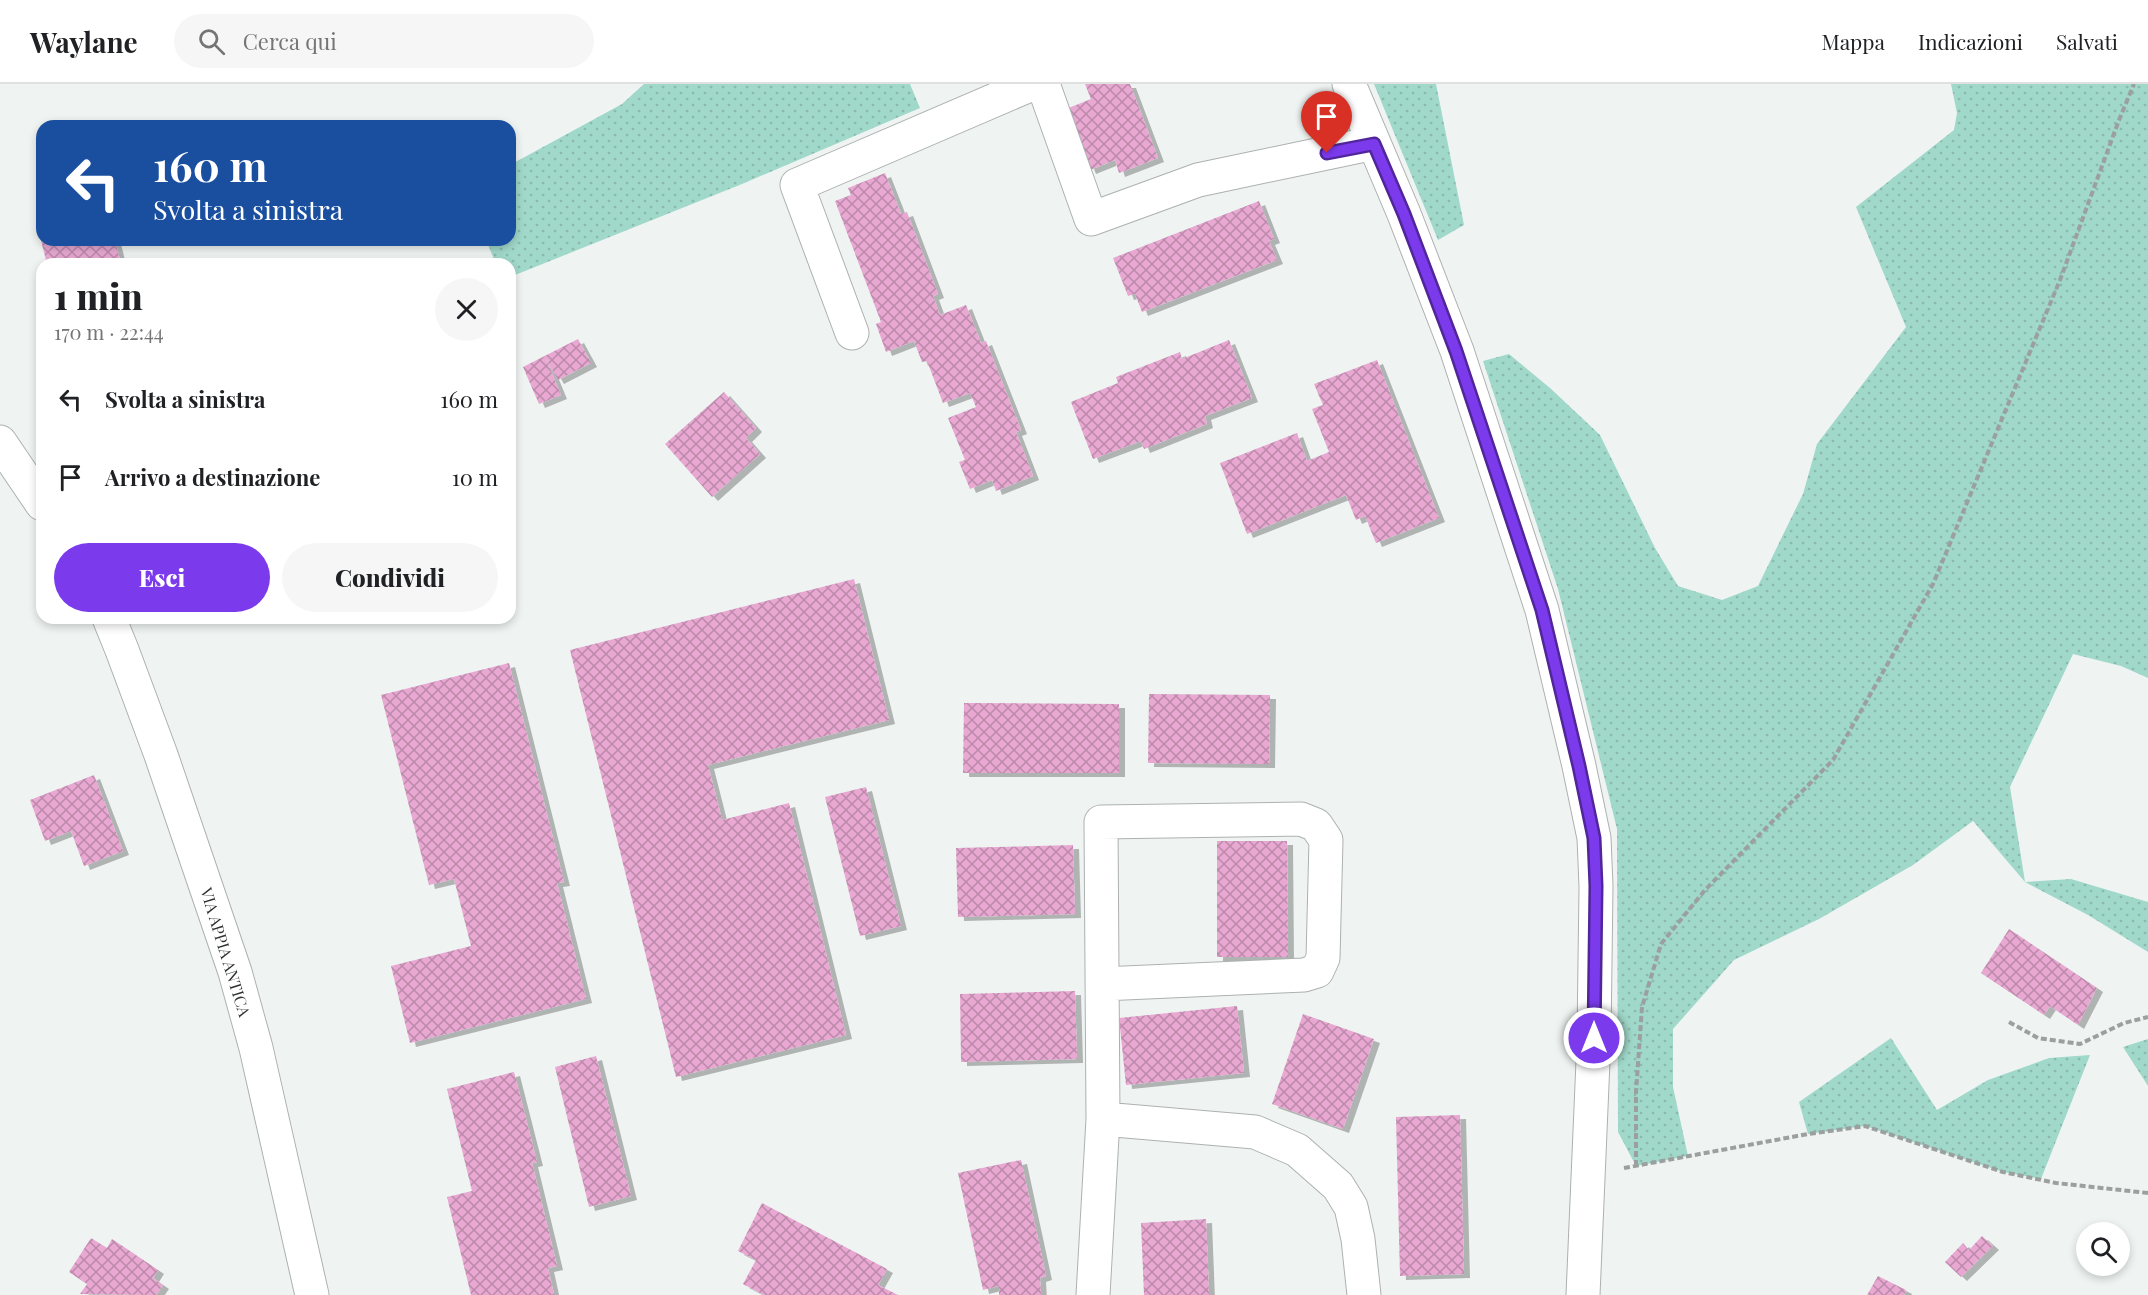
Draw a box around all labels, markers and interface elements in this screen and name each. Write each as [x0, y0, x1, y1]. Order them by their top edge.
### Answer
search box [174, 14, 594, 68]
text: Waylane [30, 23, 138, 60]
icon: search [195, 25, 228, 58]
text: Cerca qui [243, 26, 337, 56]
text: Mappa [1821, 27, 1885, 55]
text: Indicazioni [1918, 27, 2023, 55]
text: Salvati [2056, 27, 2118, 55]
pin [1301, 91, 1352, 153]
icon: arrive [1310, 100, 1343, 133]
text: 160 m [153, 137, 268, 193]
icon: left [54, 144, 132, 222]
text: Svolta a sinistra [153, 191, 343, 227]
text: 1 min [54, 271, 143, 319]
button: close [435, 278, 498, 341]
text: 170 m · 22:44 [54, 318, 164, 345]
icon: left [54, 383, 87, 416]
text: Svolta a sinistra [105, 384, 265, 414]
text: 160 m [440, 384, 498, 414]
icon: arrive [54, 461, 87, 494]
text: Arrivo a destinazione [105, 462, 320, 492]
text: 10 m [452, 462, 498, 492]
button: Esci [54, 543, 270, 612]
button: Condividi [282, 543, 498, 612]
street label: VIA APPIA ANTICA [196, 884, 256, 1020]
position arrow [1562, 1006, 1626, 1070]
map controls [2076, 1222, 2130, 1276]
button: search [2076, 1222, 2130, 1276]

